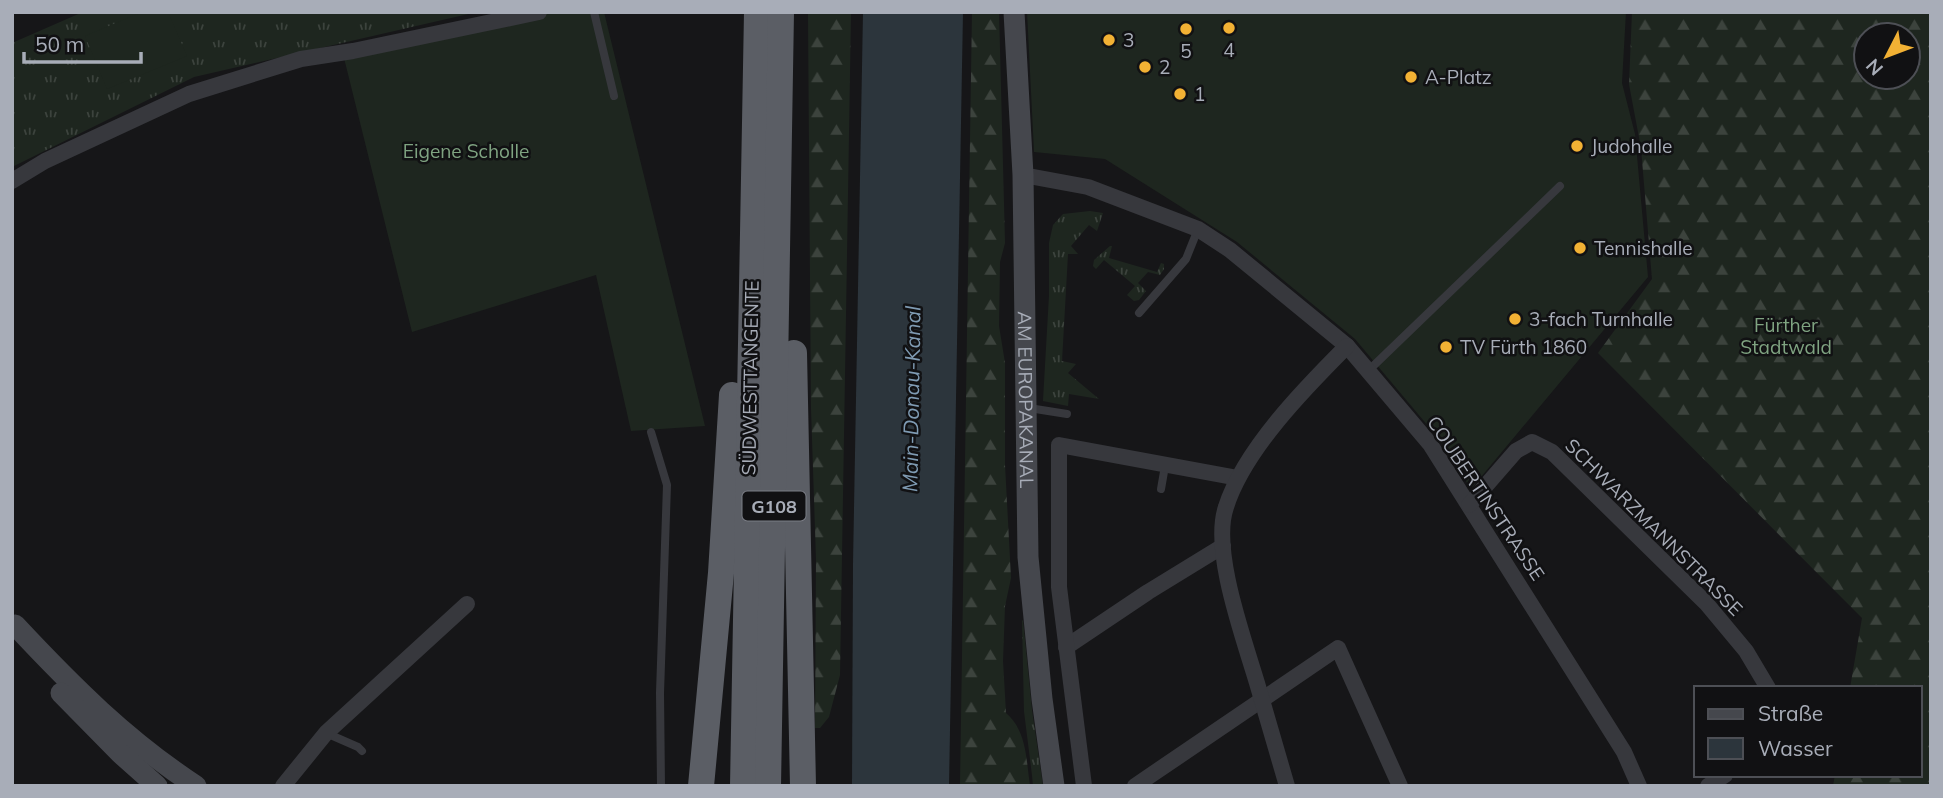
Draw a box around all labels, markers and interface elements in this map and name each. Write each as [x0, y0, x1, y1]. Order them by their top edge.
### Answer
marker: 4 [1221, 20, 1237, 36]
scale bar [24, 21, 142, 65]
marker: 5 [1178, 21, 1194, 37]
north arrow [1852, 21, 1922, 91]
place label: 3 [1123, 28, 1134, 52]
text: 50 m [35, 31, 84, 57]
marker: 3 [1101, 32, 1117, 48]
place label: 4 [1223, 38, 1235, 62]
place label: 5 [1180, 39, 1192, 63]
text: N [1861, 54, 1888, 81]
place label: 2 [1159, 55, 1170, 79]
marker: 2 [1137, 59, 1153, 75]
place label: A-Platz [1425, 65, 1492, 89]
marker: A-Platz [1403, 69, 1419, 85]
place label: 1 [1194, 82, 1205, 106]
marker: 1 [1172, 86, 1188, 102]
place label: Judohalle [1591, 134, 1672, 158]
marker: Judohalle [1569, 138, 1585, 154]
park label: Eigene Scholle [403, 139, 529, 163]
place label: Tennishalle [1594, 236, 1693, 260]
marker: Tennishalle [1572, 240, 1588, 256]
street label: SÜDWESTTANGENTE [736, 280, 764, 476]
water label: Main-Donau-Kanal [896, 306, 926, 492]
place label: 3-fach Turnhalle [1529, 307, 1673, 331]
street label: AM EUROPAKANAL [1013, 311, 1039, 489]
marker: 3-fach Turnhalle [1507, 311, 1523, 327]
park label: Fürther Stadtwald [1740, 313, 1832, 359]
place label: TV Fürth 1860 [1460, 335, 1587, 359]
marker: TV Fürth 1860 [1438, 339, 1454, 355]
street label: COUBERTINSTRASSE [1422, 411, 1550, 585]
street label: SCHWARZMANNSTRASSE [1560, 433, 1748, 621]
road number: G108 [742, 492, 806, 520]
legend [1694, 686, 1922, 777]
text: Straße [1758, 700, 1823, 726]
text: Wasser [1758, 735, 1833, 761]

